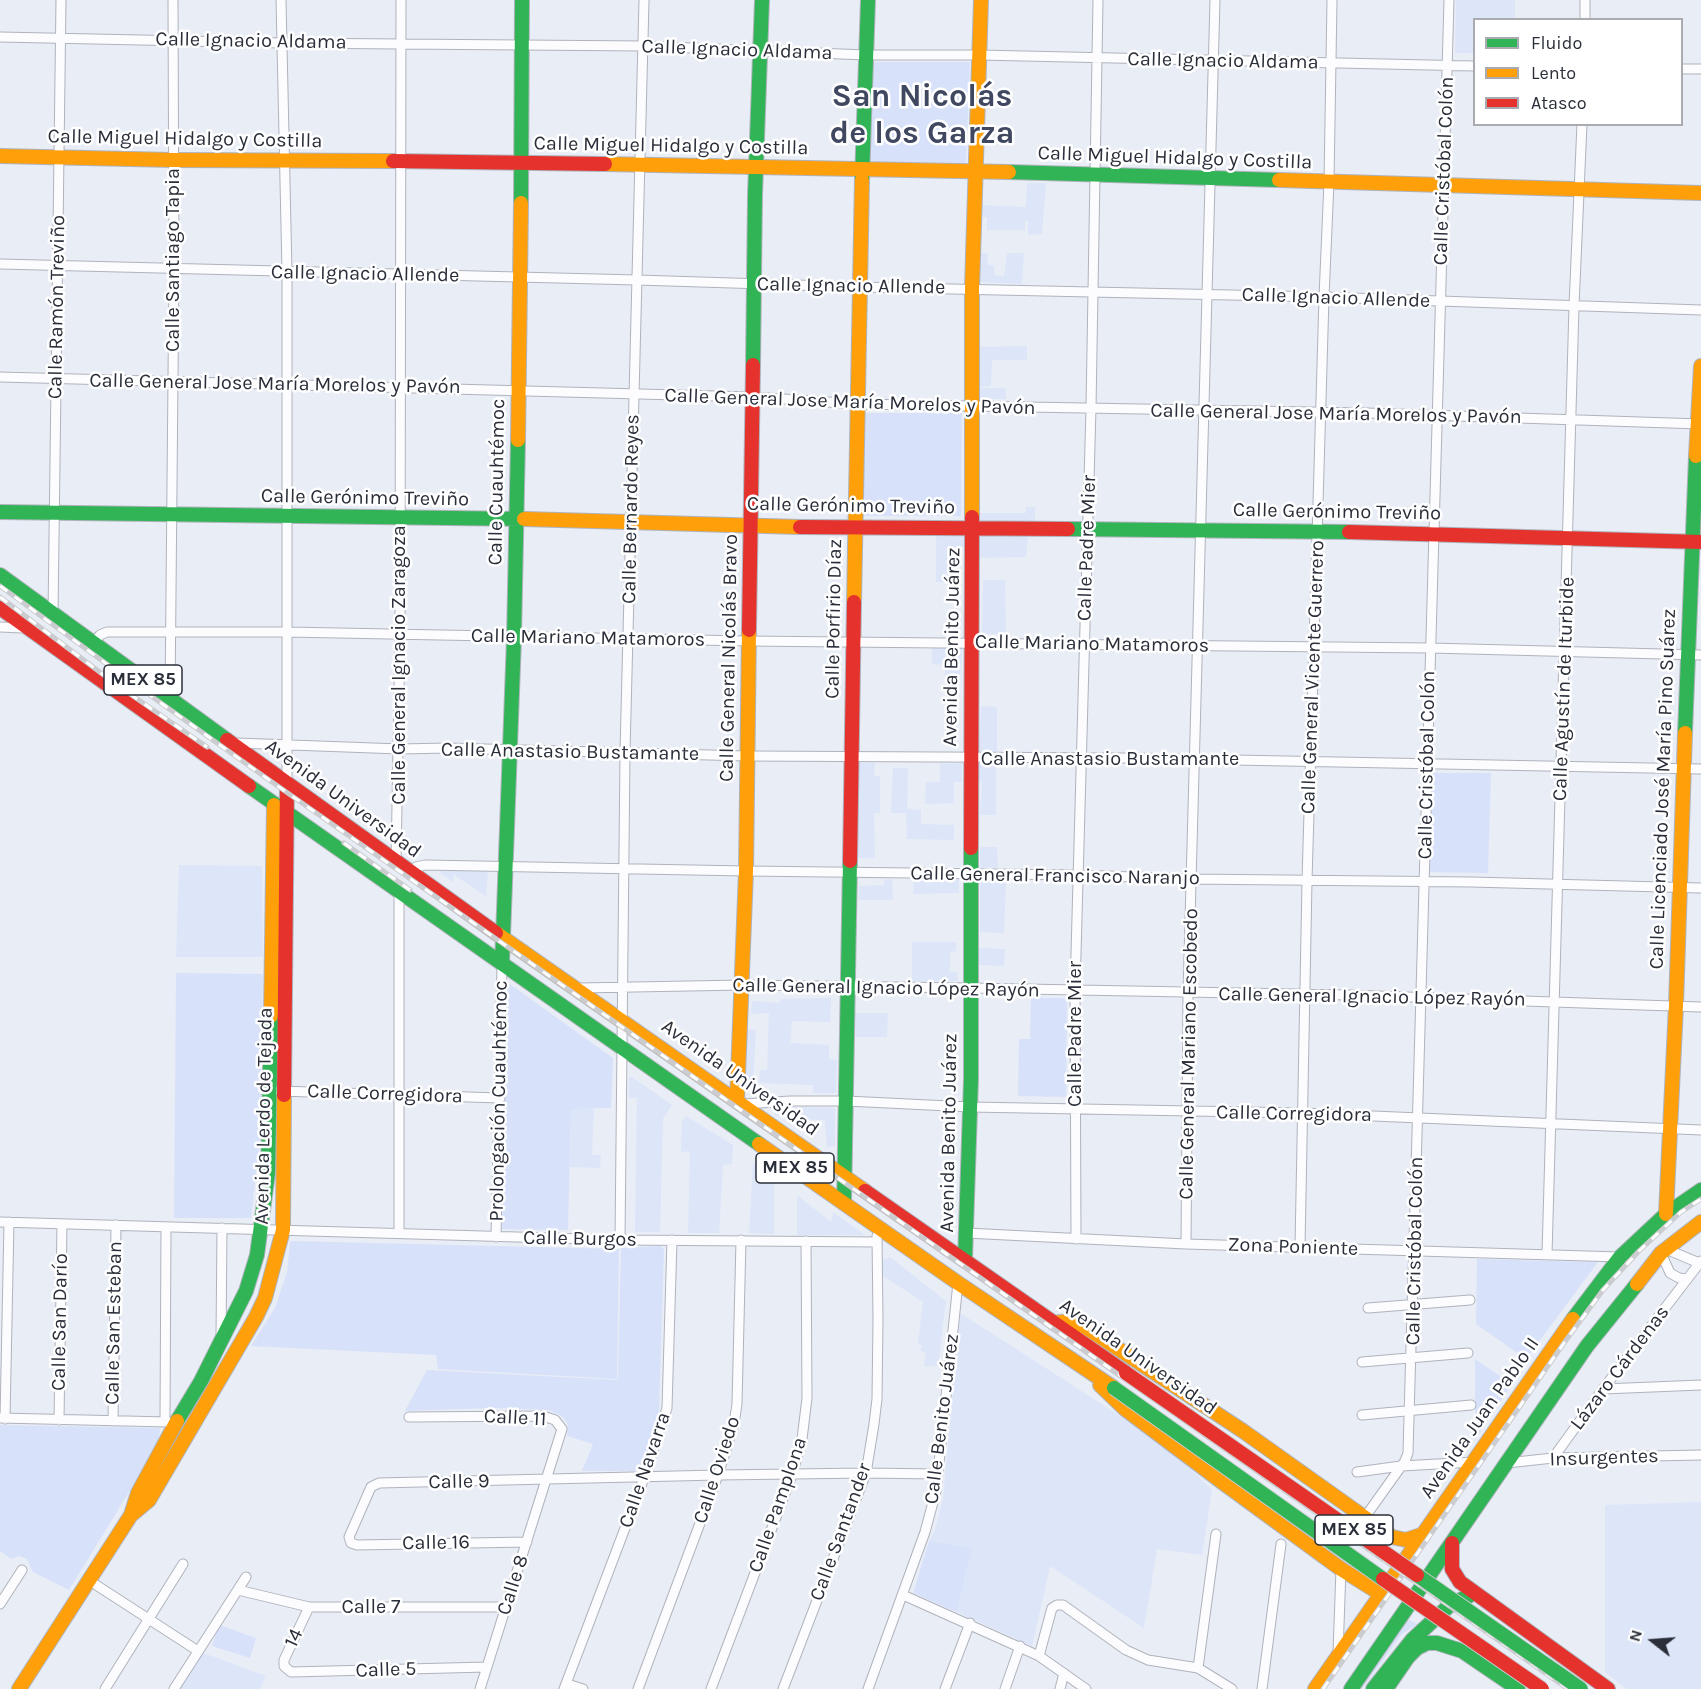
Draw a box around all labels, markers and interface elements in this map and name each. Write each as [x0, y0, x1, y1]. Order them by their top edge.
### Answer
legend [1473, 18, 1683, 126]
street label: Calle Ignacio Aldama [155, 27, 347, 55]
text: Fluido [1531, 32, 1582, 54]
street label: Calle Ignacio Aldama [641, 35, 833, 65]
street label: Calle Ignacio Aldama [1127, 47, 1319, 75]
text: Lento [1531, 62, 1576, 84]
street label: Calle Cristóbal Colón [1429, 76, 1459, 266]
district label: San Nicolás de los Garza [829, 78, 1015, 153]
text: Atasco [1531, 92, 1587, 114]
street label: Calle Miguel Hidalgo y Costilla [48, 125, 322, 153]
street label: Calle Miguel Hidalgo y Costilla [534, 132, 808, 160]
street label: Calle Miguel Hidalgo y Costilla [1037, 141, 1313, 175]
street label: Calle Santiago Tapia [161, 168, 185, 352]
street label: Calle Ramón Treviño [43, 215, 71, 399]
street label: Calle Ignacio Allende [271, 260, 459, 288]
street label: Calle Ignacio Allende [757, 272, 945, 300]
street label: Calle Ignacio Allende [1241, 283, 1431, 313]
street label: Calle General Jose María Morelos y Pavón [89, 369, 461, 399]
street label: Calle General Jose María Morelos y Pavón [664, 384, 1036, 420]
street label: Calle Cuauhtémoc [484, 398, 510, 566]
street label: Calle General Jose María Morelos y Pavón [1150, 399, 1522, 429]
street label: Calle Bernardo Reyes [617, 414, 645, 604]
street label: Calle Padre Mier [1072, 475, 1102, 621]
street label: Calle Gerónimo Treviño [261, 484, 469, 512]
street label: Calle Gerónimo Treviño [747, 492, 955, 520]
street label: Calle Gerónimo Treviño [1233, 498, 1441, 526]
street label: Calle General Ignacio Zaragoza [387, 525, 411, 805]
street label: Calle General Nicolás Bravo [715, 534, 743, 782]
street label: Calle Porfirio Díaz [821, 539, 847, 699]
street label: Calle General Vicente Guerrero [1296, 540, 1330, 814]
street label: Avenida Benito Juárez [938, 547, 966, 747]
street label: Calle Agustín de Iturbide [1548, 576, 1580, 802]
street label: Calle Licenciado José María Pino Suárez [1645, 608, 1681, 970]
street label: Calle Mariano Matamoros [471, 624, 705, 652]
street label: Calle Mariano Matamoros [975, 630, 1209, 658]
road number: MEX 85 [104, 665, 182, 695]
street label: Calle Cristóbal Colón [1413, 670, 1441, 860]
street label: Avenida Universidad [260, 734, 426, 864]
street label: Calle Anastasio Bustamante [441, 738, 699, 766]
street label: Calle Anastasio Bustamante [981, 747, 1239, 771]
street label: Calle General Francisco Naranjo [910, 861, 1200, 891]
street label: Calle General Mariano Escobedo [1174, 908, 1204, 1200]
street label: Calle Padre Mier [1063, 961, 1087, 1107]
street label: Calle General Ignacio López Rayón [732, 973, 1040, 1003]
street label: Prolongación Cuauhtémoc [485, 980, 513, 1222]
street label: Calle General Ignacio López Rayón [1218, 982, 1526, 1012]
street label: Avenida Lerdo de Tejada [250, 1007, 278, 1225]
street label: Avenida Universidad [657, 1015, 823, 1141]
street label: Avenida Benito Juárez [935, 1033, 963, 1233]
street label: Calle Corregidora [307, 1079, 463, 1109]
street label: Calle Corregidora [1216, 1101, 1372, 1127]
road number: MEX 85 [756, 1153, 834, 1183]
street label: Calle Cristóbal Colón [1401, 1156, 1429, 1346]
street label: Calle Burgos [523, 1226, 637, 1252]
street label: Zona Poniente [1227, 1233, 1359, 1261]
street label: Calle San Esteban [101, 1241, 127, 1405]
street label: Calle San Darío [47, 1253, 73, 1391]
street label: Avenida Universidad [1055, 1294, 1221, 1420]
street label: Lázaro Cárdenas [1565, 1301, 1675, 1435]
street label: Calle Benito Juárez [920, 1332, 964, 1506]
street label: Avenida Juan Pablo II [1415, 1333, 1545, 1503]
street label: Calle 11 [483, 1404, 547, 1432]
street label: Calle Navarra [614, 1409, 676, 1531]
street label: Calle Oviedo [688, 1413, 746, 1527]
street label: Calle Pamplona [744, 1434, 812, 1576]
street label: Insurgentes [1549, 1444, 1659, 1472]
street label: Calle Santander [805, 1460, 877, 1604]
street label: Calle 9 [428, 1469, 490, 1495]
road number: MEX 85 [1315, 1515, 1393, 1545]
street label: Calle 16 [402, 1530, 470, 1556]
street label: Calle 8 [492, 1552, 534, 1618]
street label: Calle 7 [342, 1595, 400, 1619]
north arrow [1623, 1611, 1683, 1671]
street label: 14 [279, 1625, 309, 1651]
text: N [1625, 1627, 1646, 1644]
street label: Calle 5 [355, 1657, 417, 1683]

